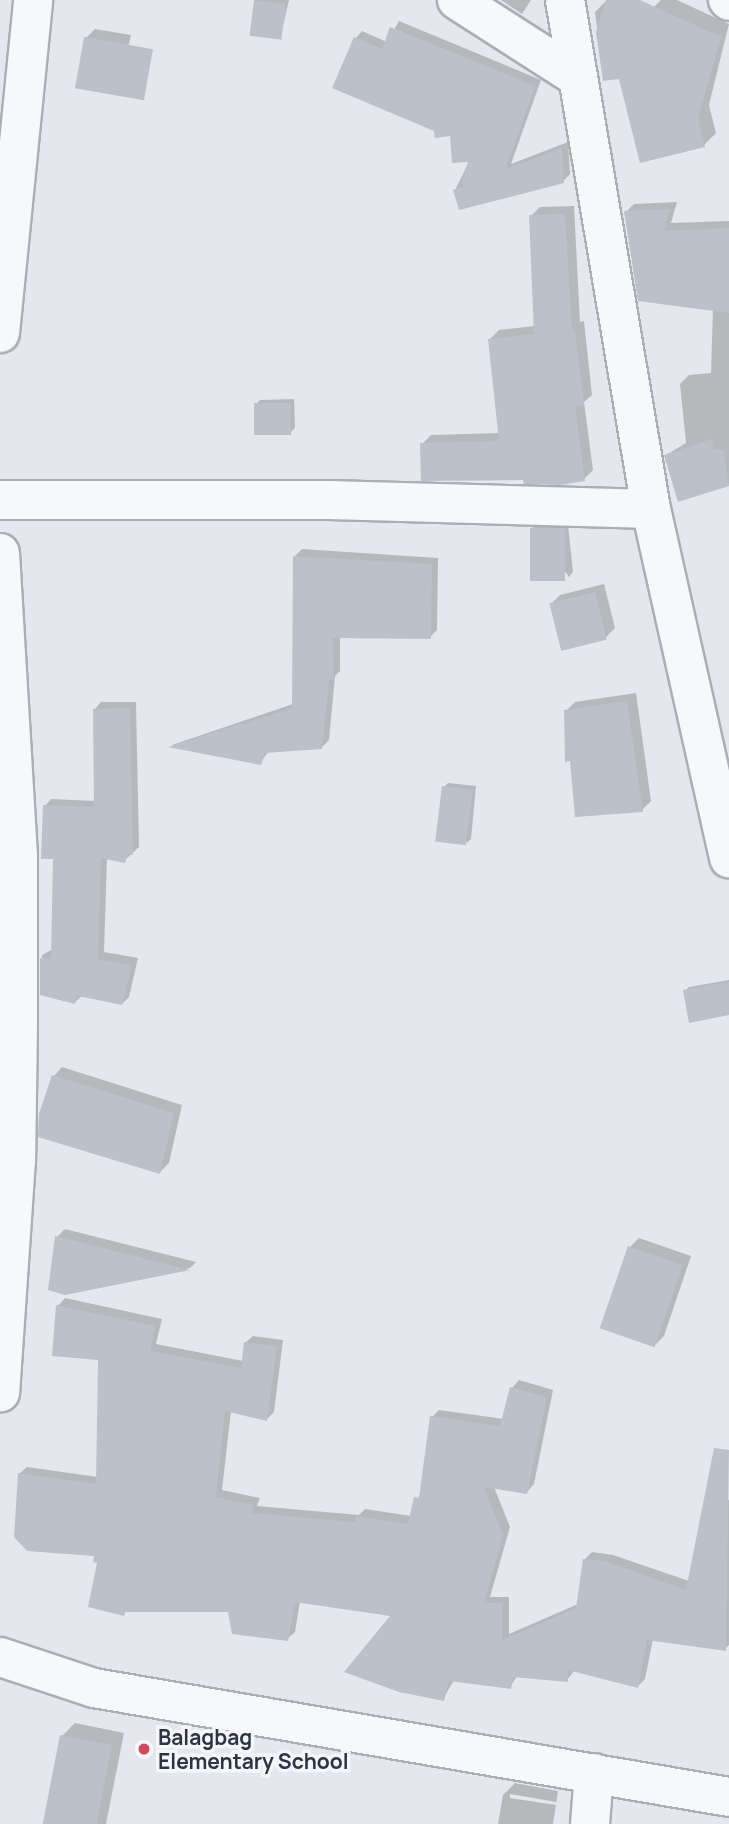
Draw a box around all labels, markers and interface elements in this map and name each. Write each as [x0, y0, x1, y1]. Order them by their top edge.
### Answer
place label: Balagbag Elementary School [158, 1724, 349, 1774]
marker: Balagbag Elementary School [136, 1741, 152, 1757]

